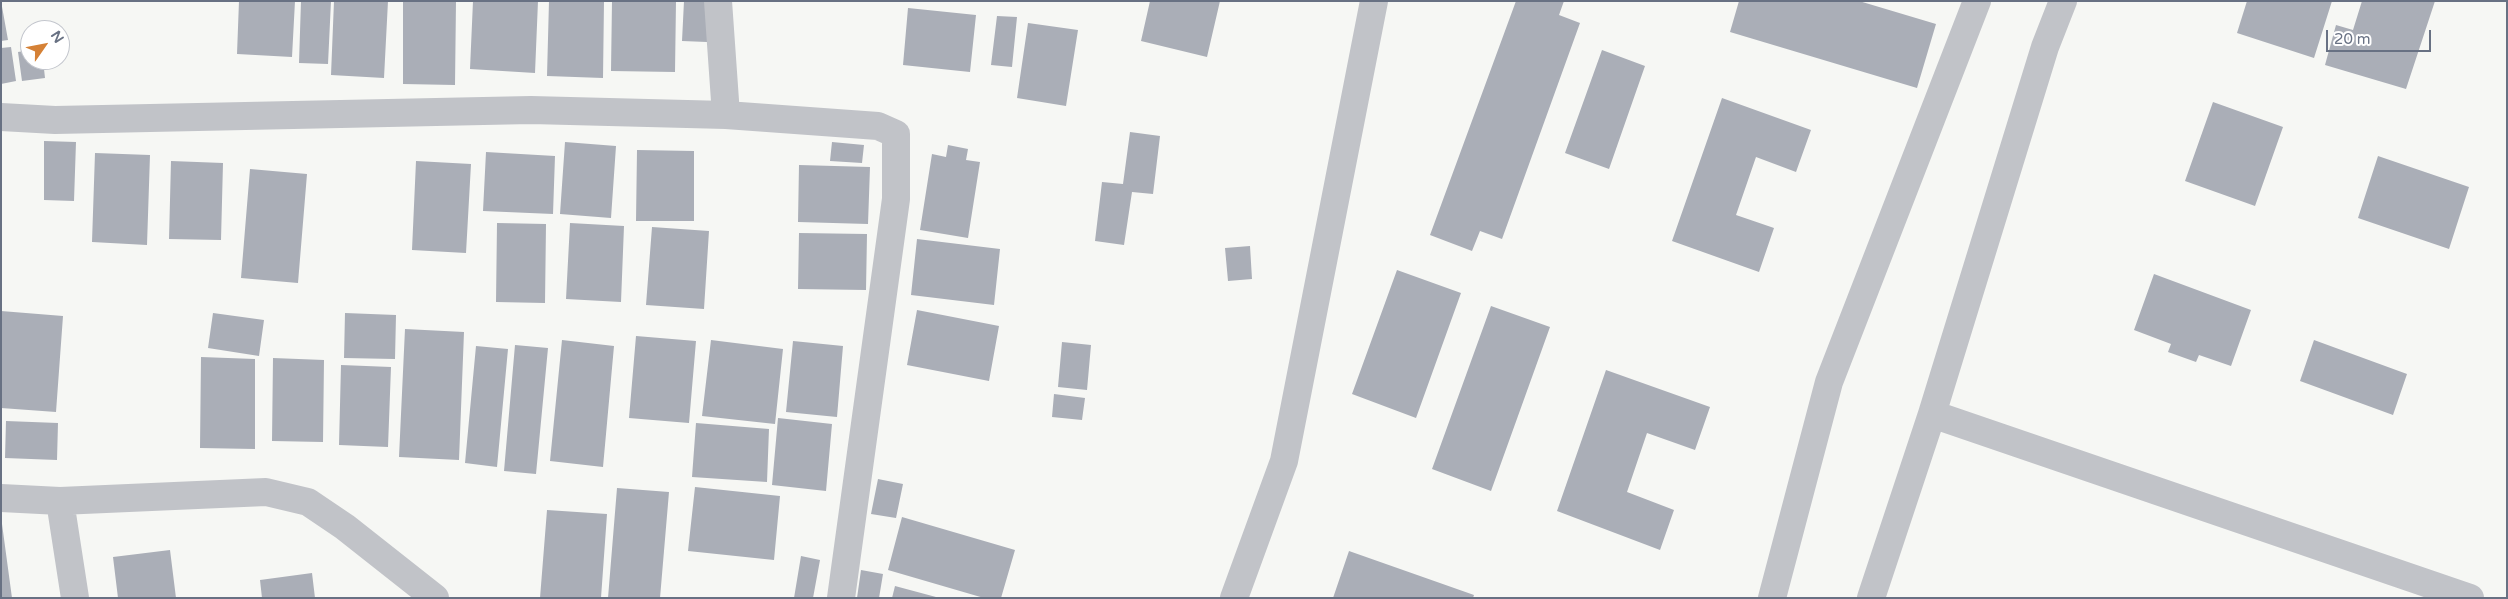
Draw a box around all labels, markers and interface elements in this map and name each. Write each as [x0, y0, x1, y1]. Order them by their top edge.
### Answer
north arrow [20, 20, 70, 70]
scale bar [2328, 20, 2433, 52]
text: N [47, 28, 67, 46]
text: 20 m [2334, 30, 2371, 48]

